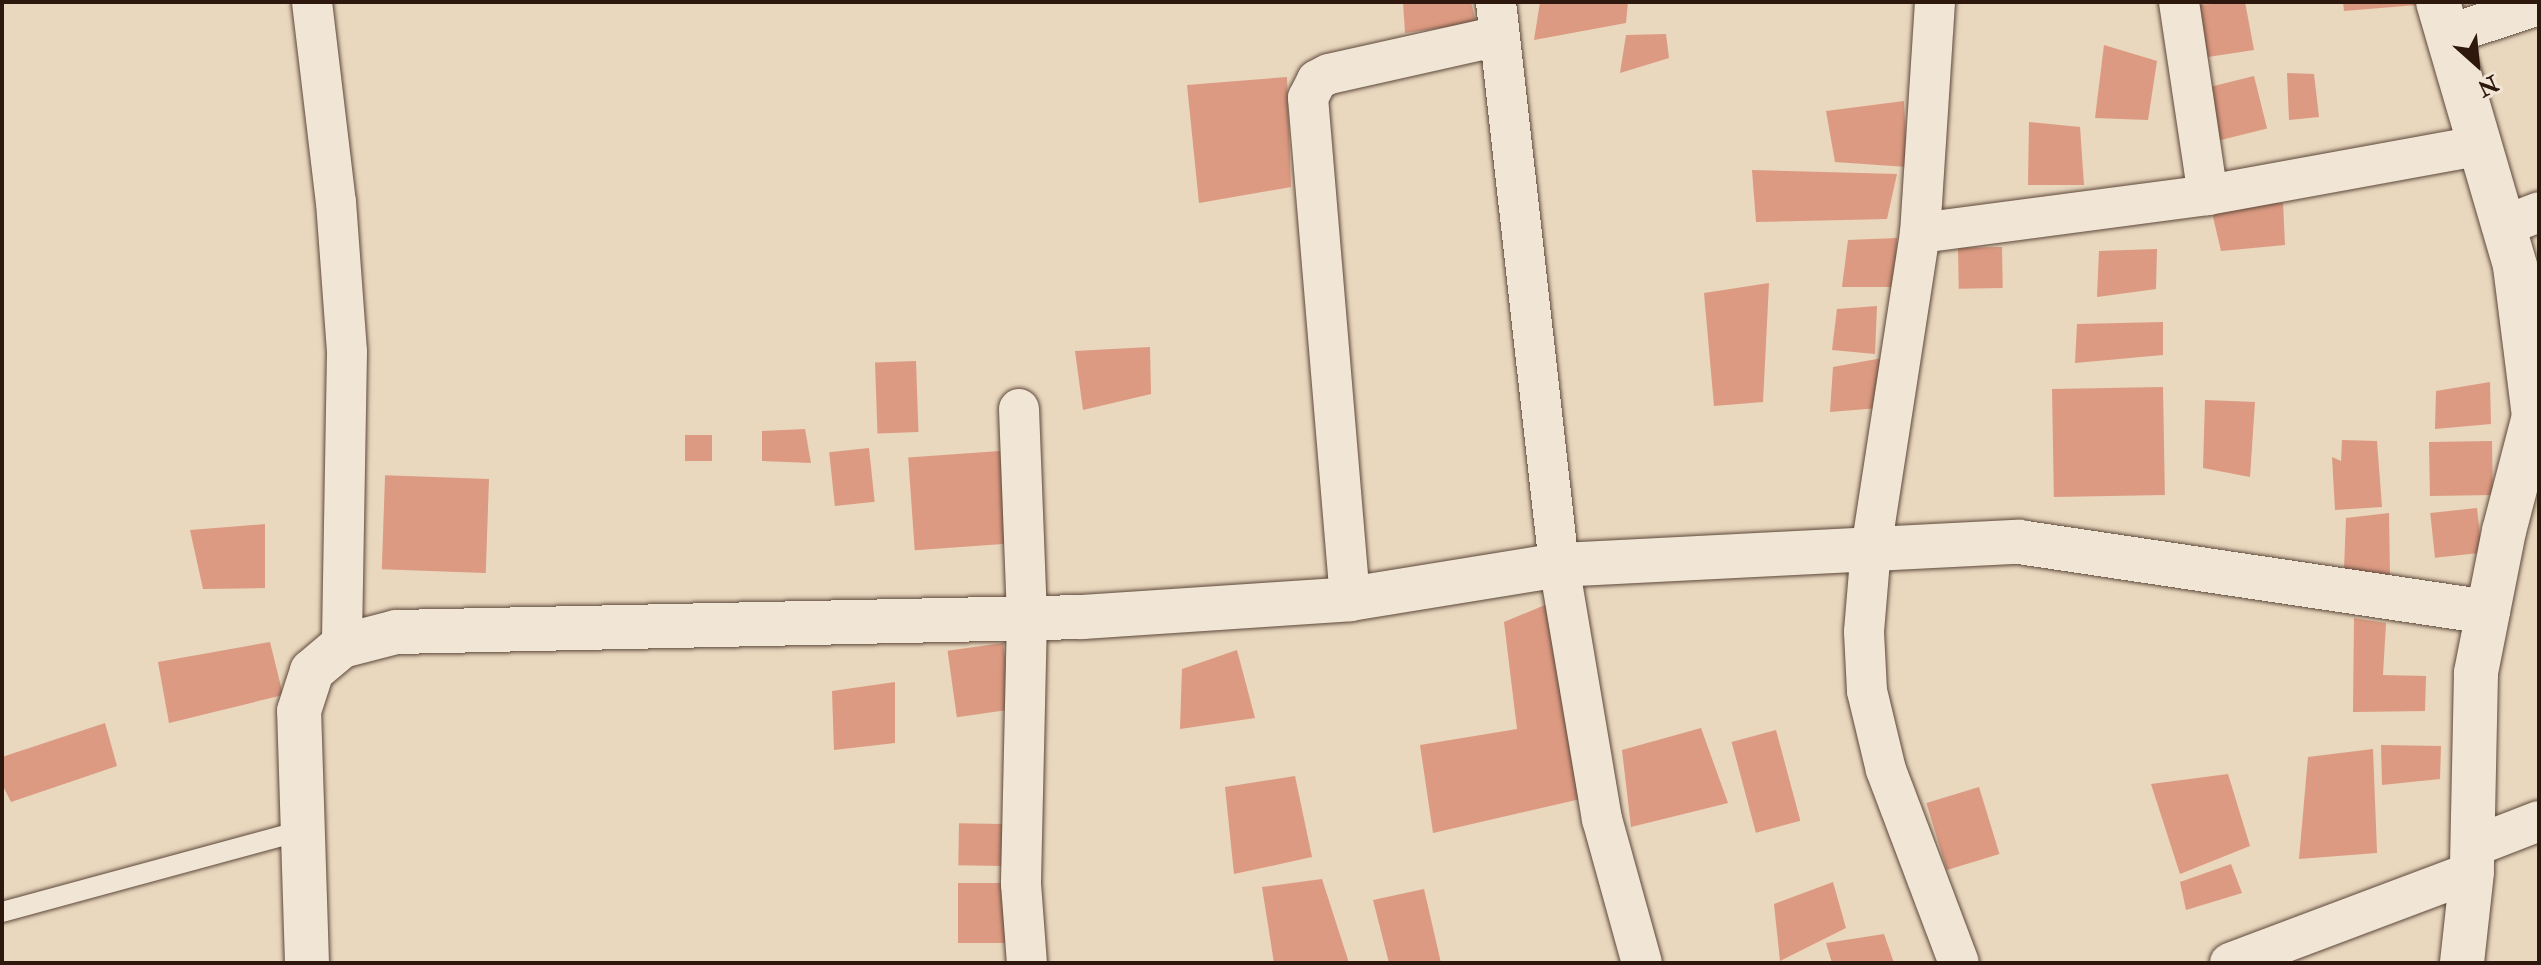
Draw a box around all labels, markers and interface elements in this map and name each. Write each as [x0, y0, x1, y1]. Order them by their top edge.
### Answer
north arrow [2437, 24, 2517, 104]
text: N [2473, 68, 2503, 102]

